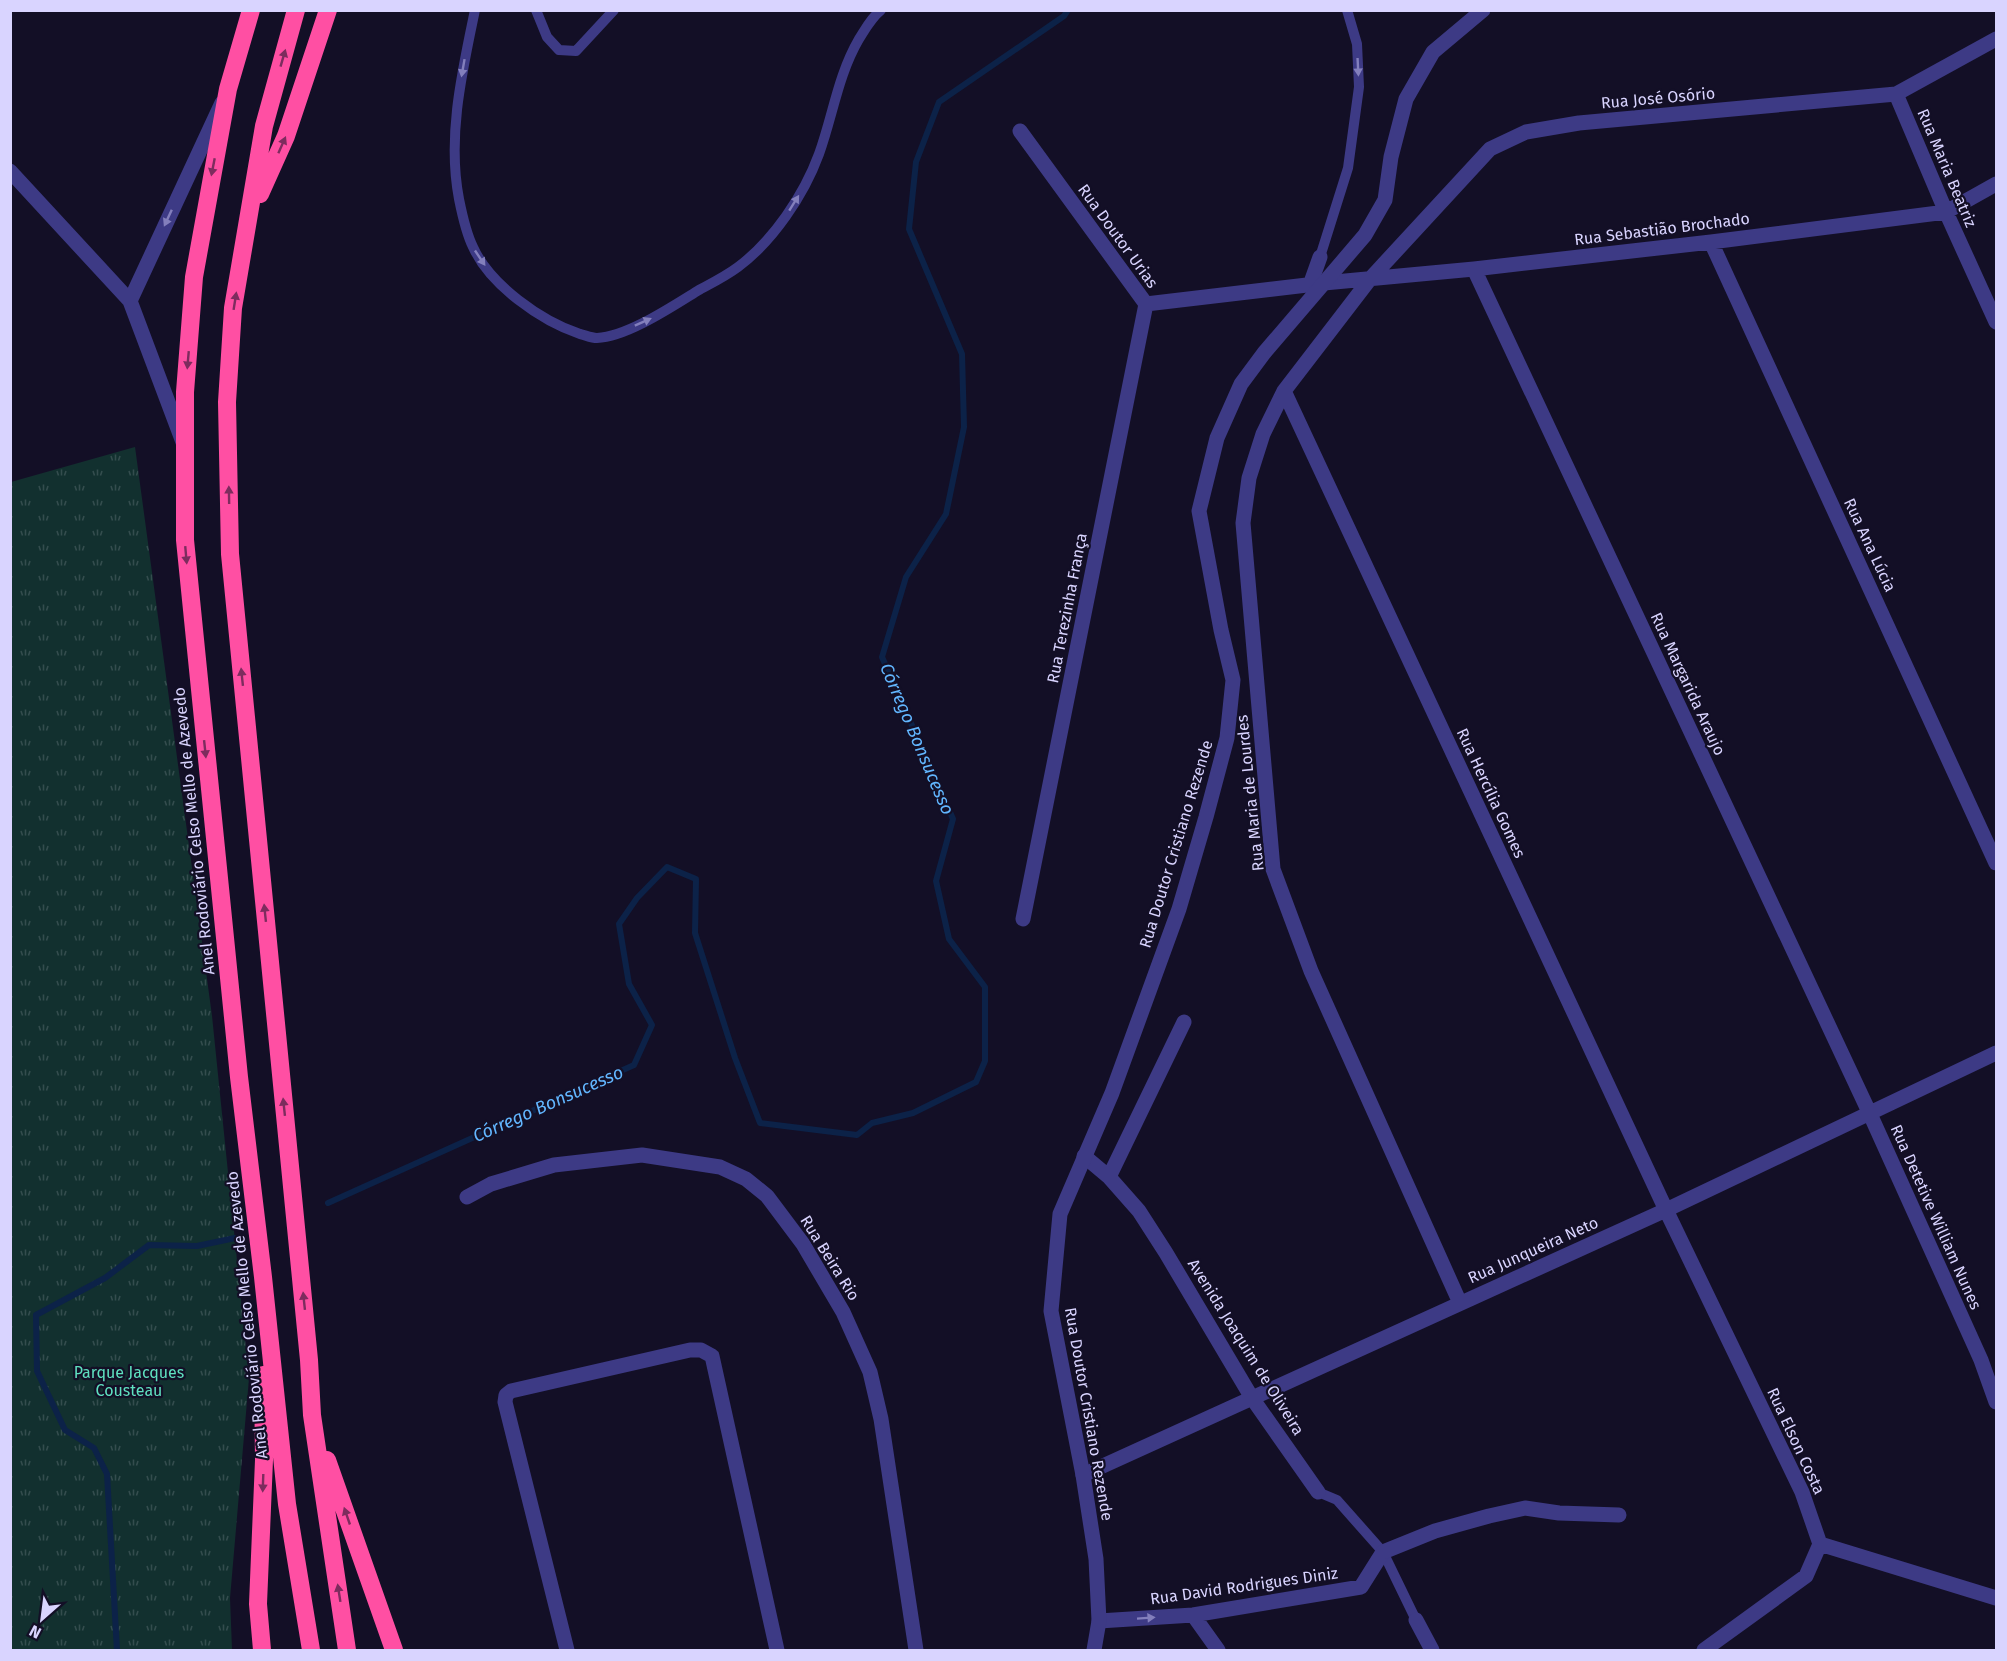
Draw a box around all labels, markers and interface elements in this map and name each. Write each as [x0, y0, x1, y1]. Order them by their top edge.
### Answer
one-way arrow [278, 49, 288, 67]
one-way arrow [458, 58, 467, 77]
one-way arrow [1353, 58, 1362, 77]
street label: Rua José Osório [1600, 84, 1716, 112]
street label: Rua Maria Beatriz [1913, 106, 1981, 230]
one-way arrow [278, 136, 287, 154]
one-way arrow [208, 158, 217, 177]
street label: Rua Doutor Urias [1074, 180, 1162, 292]
one-way arrow [788, 195, 799, 211]
street label: Rua Sebastião Brochado [1573, 209, 1751, 249]
one-way arrow [164, 210, 173, 227]
one-way arrow [474, 250, 485, 266]
one-way arrow [231, 291, 240, 310]
one-way arrow [635, 317, 653, 327]
one-way arrow [183, 351, 193, 370]
one-way arrow [224, 486, 234, 505]
street label: Rua Ana Lúcia [1840, 495, 1900, 595]
street label: Rua Terezinha França [1043, 531, 1092, 685]
one-way arrow [181, 546, 191, 565]
street label: Rua Margarida Araujo [1647, 609, 1729, 759]
water label: Córrego Bonsucesso [875, 660, 959, 818]
one-way arrow [237, 668, 247, 687]
street label: Anel Rodoviário Celso Mello de Azevedo [169, 686, 219, 976]
street label: Rua Maria de Lourdes [1232, 714, 1268, 872]
street label: Rua Hercília Gomes [1453, 725, 1529, 861]
street label: Rua Doutor Cristiano Rezende [1135, 738, 1217, 950]
one-way arrow [200, 740, 210, 759]
one-way arrow [260, 904, 270, 923]
water label: Córrego Bonsucesso [469, 1061, 627, 1147]
one-way arrow [279, 1098, 289, 1117]
street label: Rua Detetive William Nunes [1887, 1122, 1985, 1312]
street label: Anel Rodoviário Celso Mello de Azevedo [222, 1170, 272, 1460]
street label: Rua Beira Rio [796, 1212, 864, 1304]
street label: Rua Junqueira Neto [1465, 1213, 1601, 1287]
street label: Avenida Joaquim de Oliveira [1184, 1255, 1308, 1439]
one-way arrow [299, 1292, 309, 1311]
street label: Rua Doutor Cristiano Rezende [1061, 1306, 1117, 1522]
park label: Parque Jacques Cousteau [74, 1363, 184, 1400]
street label: Rua Elson Costa [1763, 1385, 1829, 1497]
one-way arrow [258, 1473, 267, 1492]
one-way arrow [341, 1507, 351, 1525]
street label: Rua David Rodrigues Diniz [1149, 1563, 1339, 1609]
one-way arrow [334, 1583, 343, 1602]
north arrow [12, 1589, 72, 1649]
one-way arrow [1137, 1613, 1156, 1623]
text: N [26, 1621, 44, 1643]

